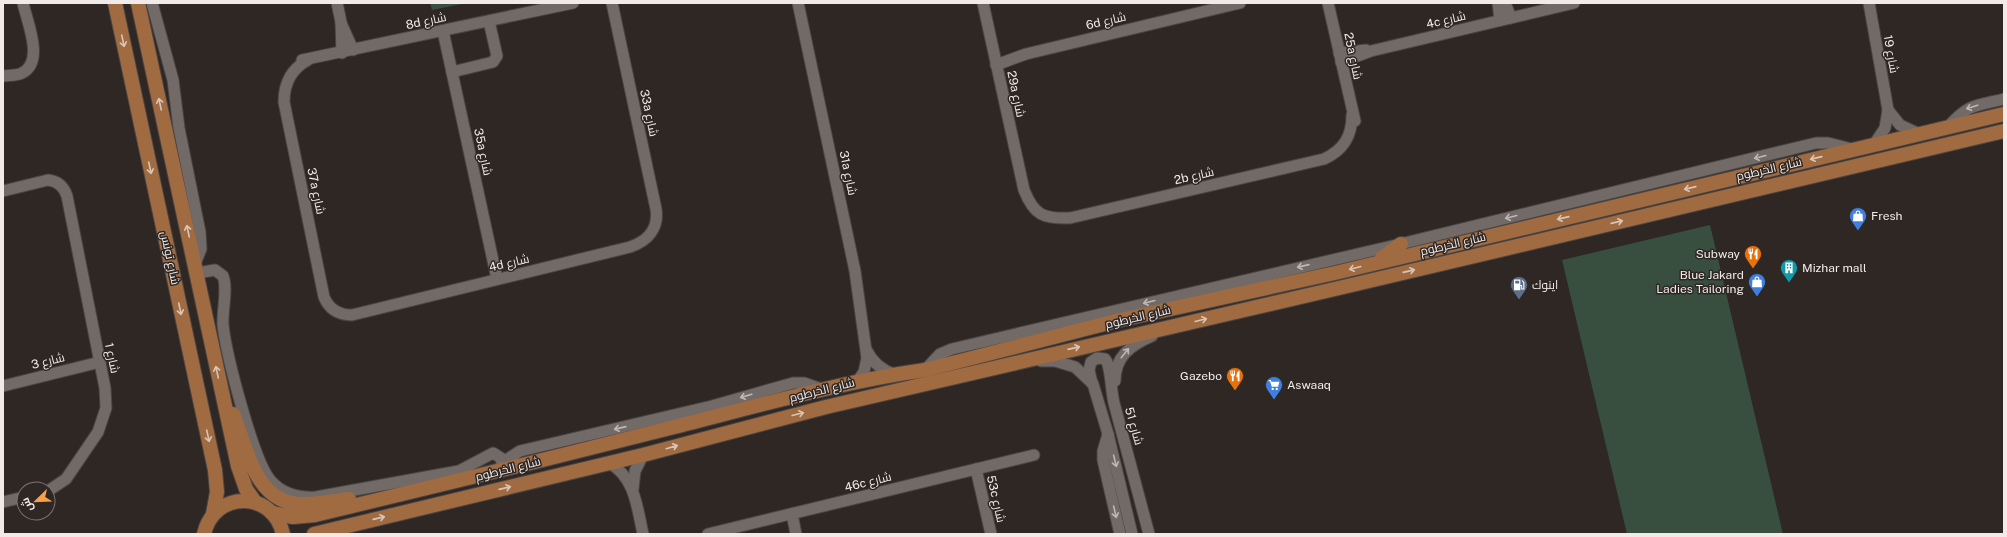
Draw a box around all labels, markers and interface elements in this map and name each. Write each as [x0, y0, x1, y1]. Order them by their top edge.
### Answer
street label: 4c شارع [1425, 9, 1467, 32]
street label: 8d شارع [404, 10, 448, 33]
street label: 6d شارع [1085, 10, 1128, 33]
street label: 25a شارع [1340, 31, 1365, 81]
one-way arrow [119, 34, 127, 47]
street label: شارع 19 [1880, 34, 1901, 74]
street label: 29a شارع [1003, 69, 1028, 119]
street label: 33a شارع [636, 88, 661, 138]
one-way arrow [156, 98, 164, 111]
one-way arrow [1966, 104, 1979, 111]
street label: 35a شارع [470, 127, 495, 177]
street label: 31a شارع [835, 149, 860, 197]
one-way arrow [1754, 153, 1767, 161]
street label: شارع الخرطوم [1735, 155, 1803, 184]
one-way arrow [1810, 155, 1823, 162]
one-way arrow [147, 161, 155, 174]
street label: 2b شارع [1173, 165, 1216, 188]
street label: 37a شارع [303, 166, 328, 216]
one-way arrow [1684, 185, 1697, 192]
shop icon: Fresh [1848, 206, 1868, 231]
place label: Fresh [1871, 209, 1903, 223]
one-way arrow [1505, 214, 1518, 222]
one-way arrow [1557, 215, 1570, 222]
one-way arrow [1611, 218, 1624, 226]
one-way arrow [183, 225, 191, 238]
street label: شارع تونس [157, 230, 183, 286]
street label: شارع الخرطوم [1419, 230, 1487, 259]
restaurant icon: Subway [1743, 244, 1763, 269]
place label: Subway [1696, 247, 1741, 261]
street label: 4d شارع [488, 252, 531, 275]
building icon: Mizhar mall [1779, 258, 1799, 283]
place label: Mizhar mall [1802, 261, 1867, 275]
one-way arrow [1297, 263, 1310, 271]
one-way arrow [1349, 264, 1362, 272]
one-way arrow [1402, 267, 1415, 275]
place label: Blue Jakard Ladies Tailoring [1656, 268, 1744, 296]
shop icon: Blue Jakard Ladies Tailoring [1747, 272, 1767, 297]
fuel station icon: اينوك [1509, 275, 1529, 300]
place label: اينوك [1532, 278, 1558, 292]
one-way arrow [1143, 299, 1156, 307]
one-way arrow [177, 302, 185, 315]
street label: شارع الخرطوم [1104, 303, 1172, 332]
one-way arrow [1194, 316, 1207, 323]
street label: شارع 1 [101, 341, 122, 375]
one-way arrow [1067, 344, 1080, 352]
one-way arrow [1120, 348, 1129, 358]
street label: شارع 3 [30, 350, 66, 373]
one-way arrow [213, 366, 221, 379]
restaurant icon: Gazebo [1225, 366, 1245, 391]
place label: Gazebo [1180, 369, 1222, 383]
street label: شارع الخرطوم [788, 375, 856, 406]
supermarket icon: Aswaaq [1264, 375, 1284, 400]
place label: Aswaaq [1287, 378, 1331, 392]
one-way arrow [740, 393, 753, 400]
street label: شارع 51 [1121, 405, 1146, 447]
one-way arrow [791, 410, 804, 417]
one-way arrow [614, 424, 627, 432]
one-way arrow [204, 429, 212, 442]
one-way arrow [666, 442, 679, 450]
street label: شارع الخرطوم [474, 454, 542, 485]
one-way arrow [1111, 455, 1119, 468]
street label: 46c شارع [843, 469, 893, 496]
street label: 53c شارع [983, 474, 1008, 524]
north arrow [16, 481, 56, 521]
one-way arrow [498, 483, 511, 491]
text: ش [19, 496, 36, 514]
one-way arrow [1111, 505, 1119, 518]
one-way arrow [372, 513, 385, 521]

